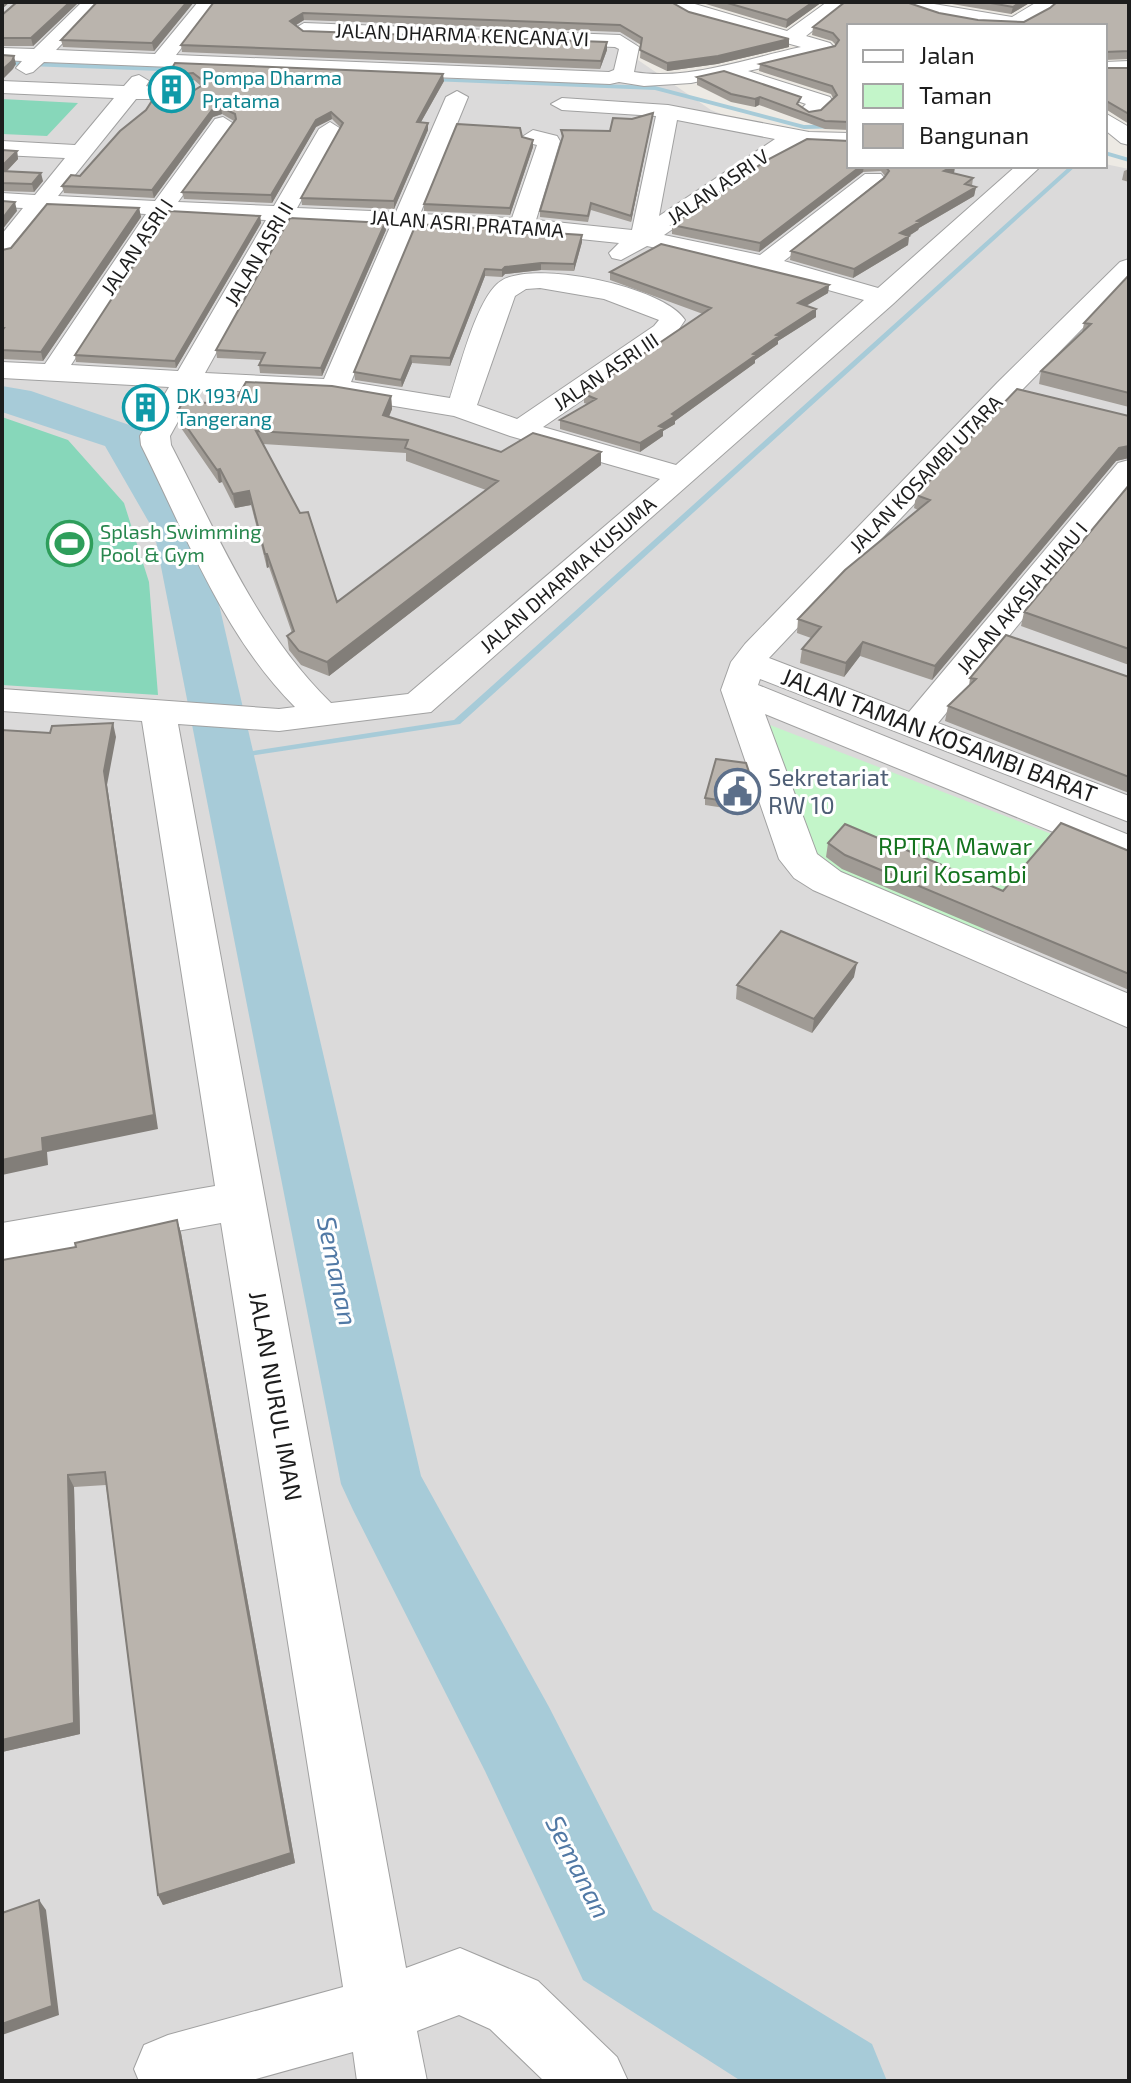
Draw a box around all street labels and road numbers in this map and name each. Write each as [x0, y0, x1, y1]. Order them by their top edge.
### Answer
street label: JALAN DHARMA KENCANA VI [335, 18, 589, 50]
street label: JALAN ASRI V [662, 143, 773, 229]
street label: JALAN ASRI I [95, 194, 177, 299]
street label: JALAN ASRI II [219, 197, 298, 310]
street label: JALAN ASRI PRATAMA [369, 204, 565, 242]
street label: JALAN ASRI III [548, 327, 663, 415]
street label: JALAN KOSAMBI UTARA [844, 389, 1007, 557]
street label: JALAN DHARMA KUSUMA [474, 491, 661, 657]
street label: JALAN AKASIA HIJAU I [951, 517, 1092, 678]
street label: JALAN TAMAN KOSAMBI BARAT [778, 661, 1101, 808]
street label: JALAN NURUL IMAN [244, 1289, 309, 1503]

